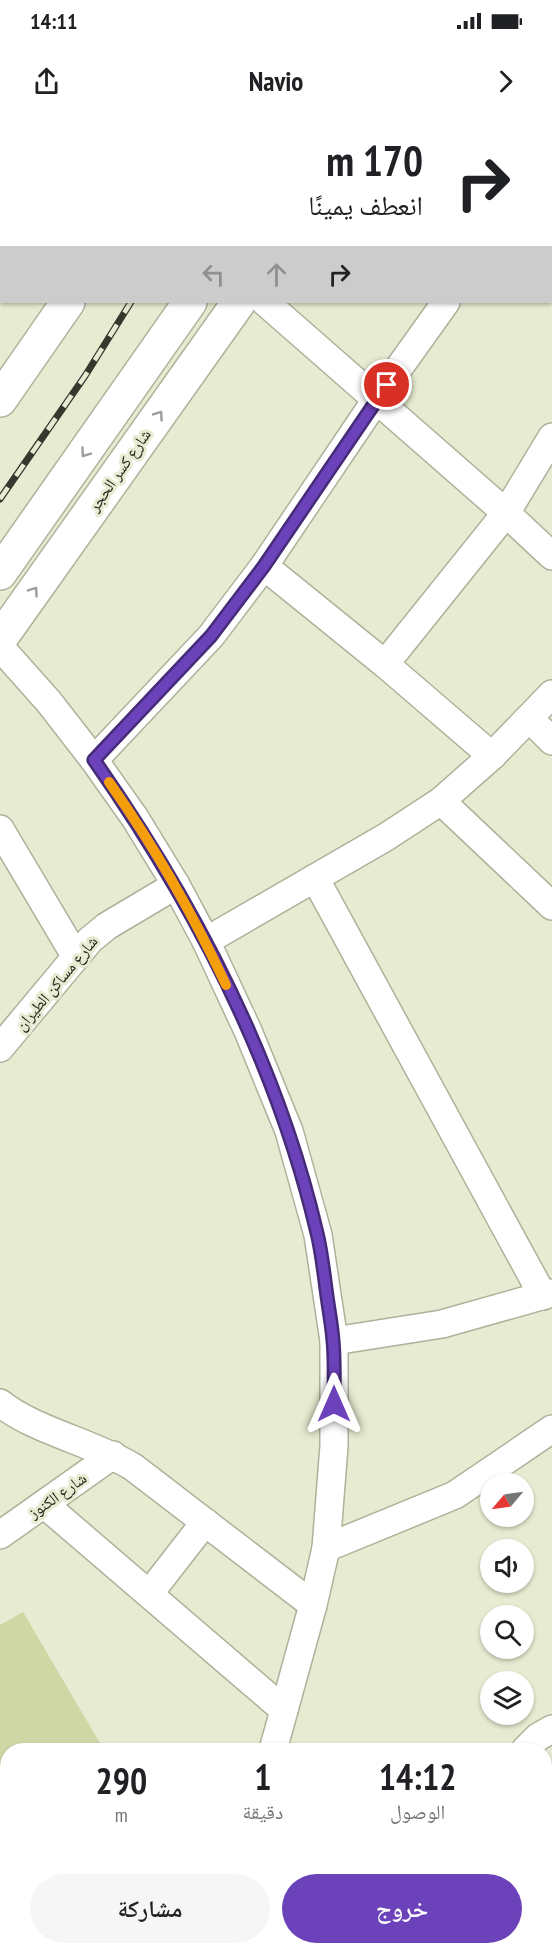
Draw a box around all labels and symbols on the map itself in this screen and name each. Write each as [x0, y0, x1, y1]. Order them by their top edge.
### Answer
pin [361, 359, 412, 410]
one-way arrow [152, 411, 163, 422]
street label: شارع كسر الحجر [83, 425, 156, 516]
one-way arrow [81, 446, 92, 457]
one-way arrow [27, 587, 38, 598]
street label: شارع مساكن الطيران [10, 931, 102, 1035]
position arrow [302, 1372, 366, 1436]
street label: شارع الكنوز [23, 1468, 91, 1524]
north arrow [480, 1473, 534, 1527]

